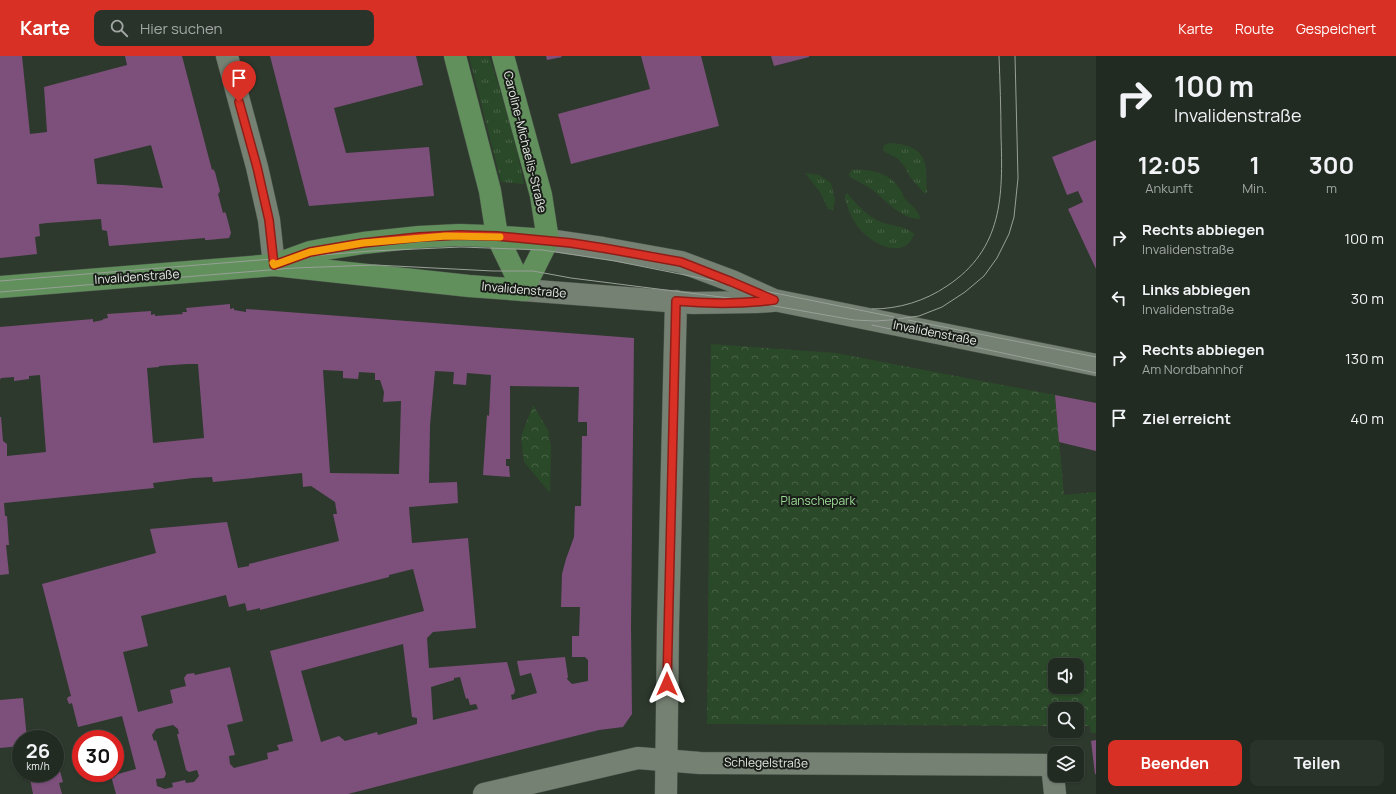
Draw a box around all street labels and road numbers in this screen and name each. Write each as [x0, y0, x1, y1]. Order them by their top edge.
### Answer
street label: Caroline-Michaelis-Straße [500, 69, 551, 215]
street label: Invalidenstraße [94, 265, 180, 288]
street label: Invalidenstraße [481, 277, 567, 302]
street label: Invalidenstraße [892, 316, 978, 349]
street label: Schlegelstraße [724, 753, 808, 772]

